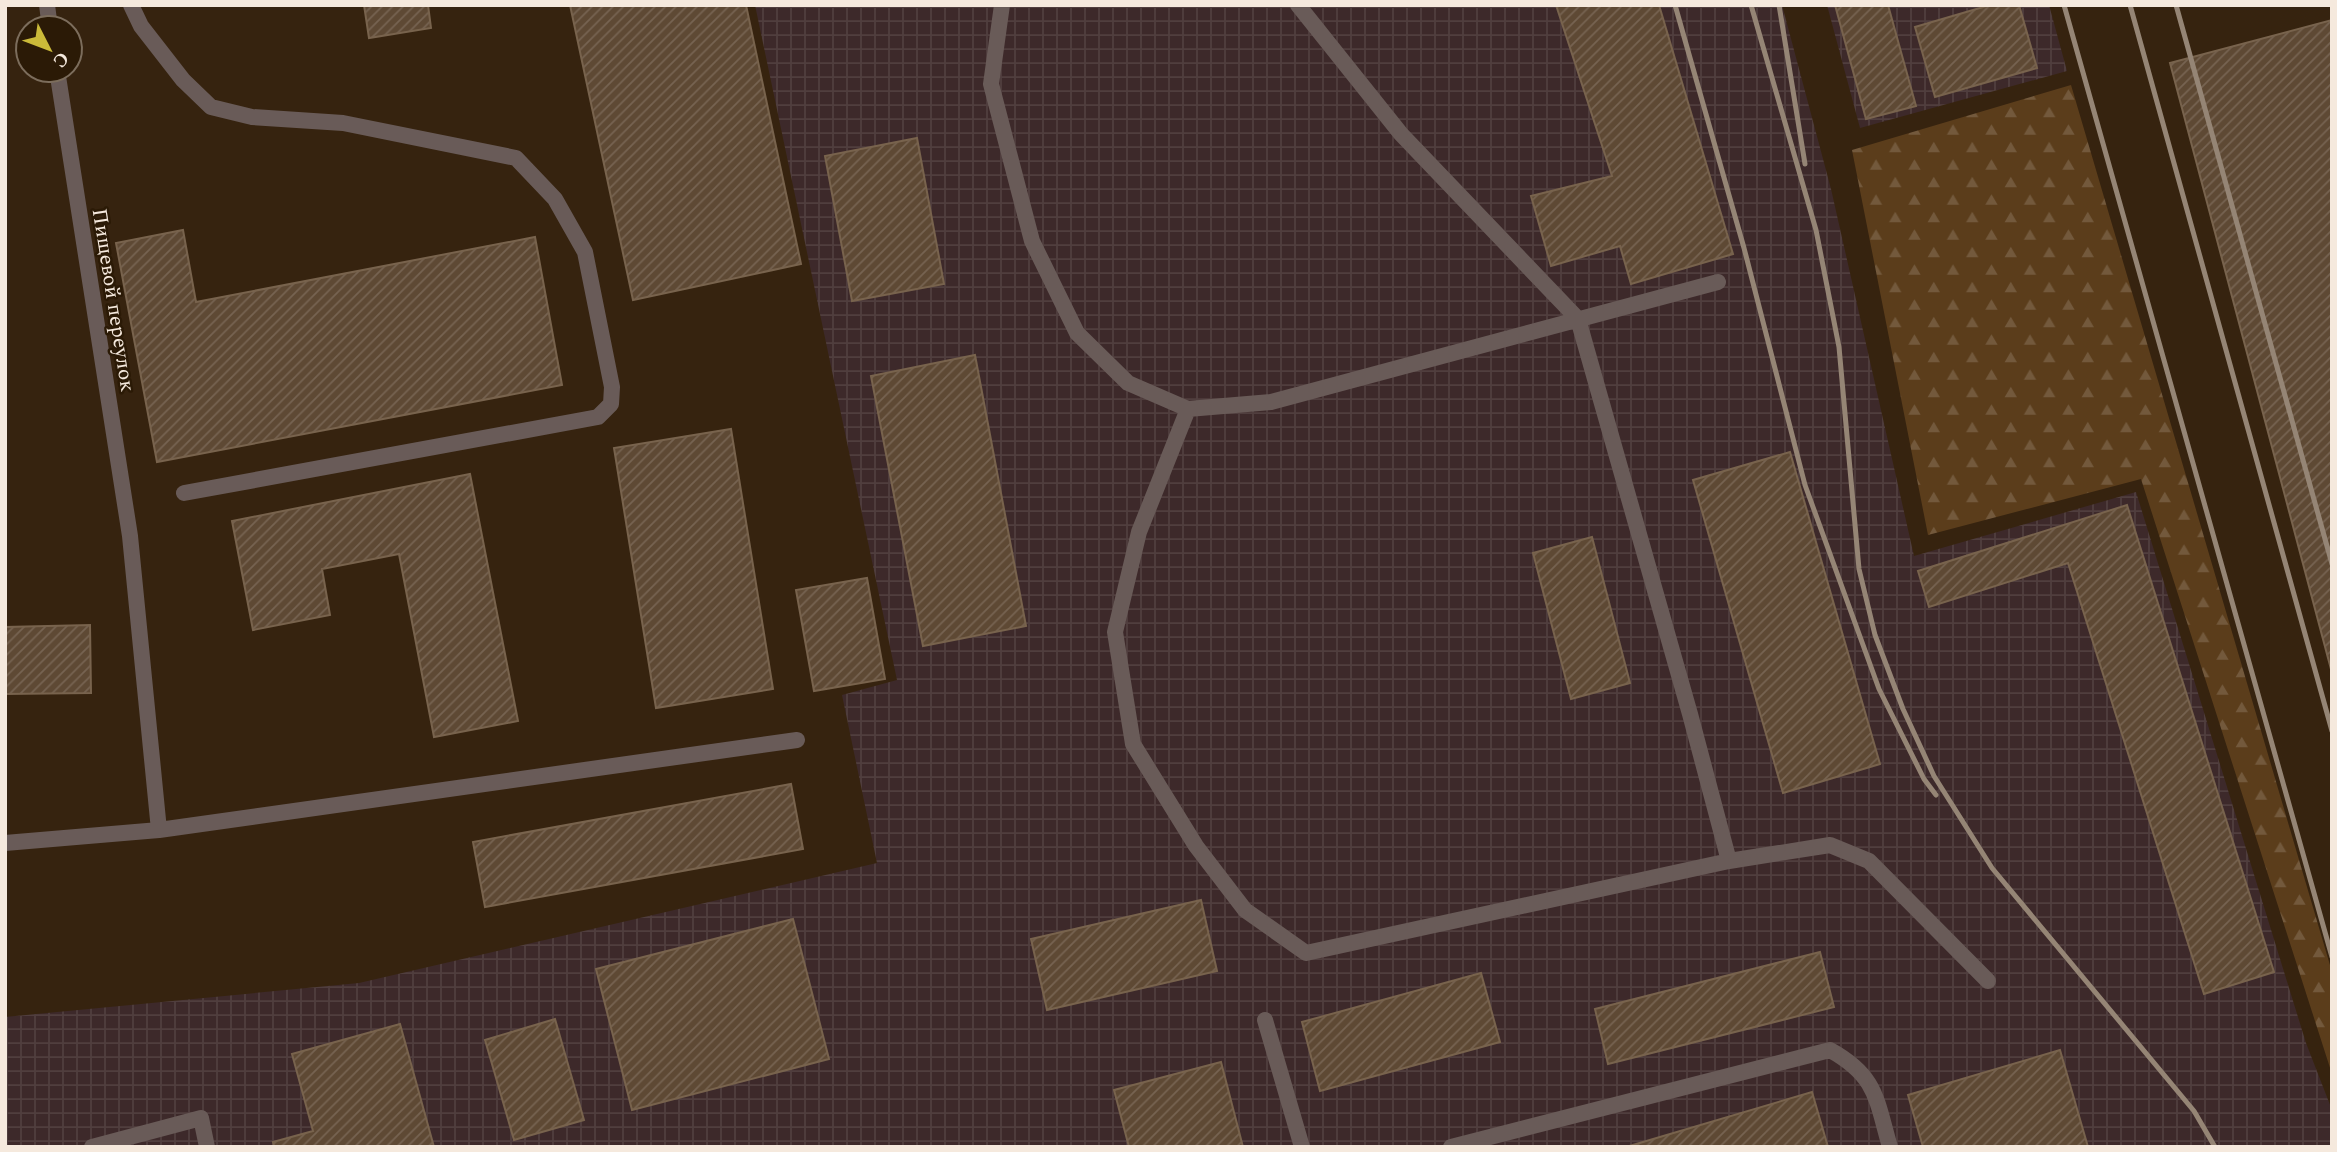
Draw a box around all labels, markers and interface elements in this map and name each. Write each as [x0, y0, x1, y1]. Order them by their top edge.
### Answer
north arrow [14, 14, 84, 84]
text: С [45, 45, 76, 74]
street label: Пищевой переулок [83, 206, 143, 394]

